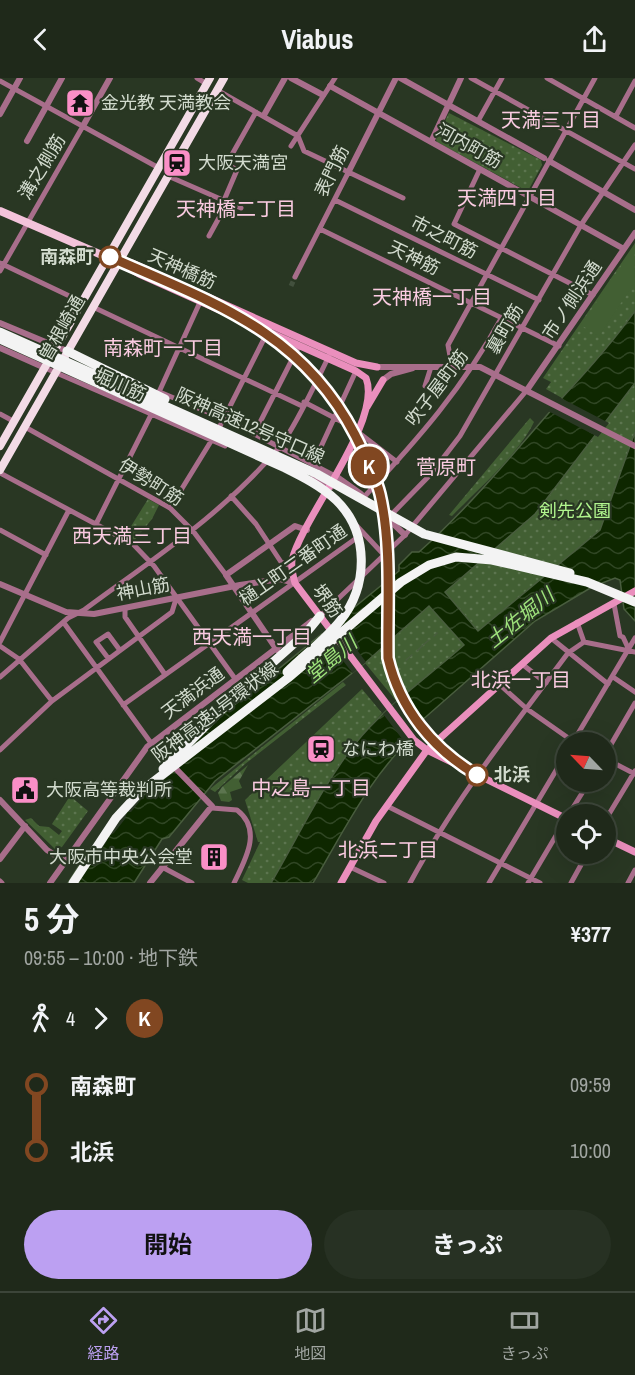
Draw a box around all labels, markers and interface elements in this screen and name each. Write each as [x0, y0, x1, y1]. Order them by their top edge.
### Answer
text: Viabus [281, 21, 354, 57]
icon: back [24, 23, 57, 56]
icon: share [578, 23, 611, 56]
temple icon: 金光教 天満教会 [64, 87, 96, 119]
place label: 金光教 天満教会 [101, 90, 231, 115]
district label: 天満三丁目 [501, 106, 601, 133]
street label: 河内町筋 [432, 117, 507, 174]
street label: 溝之側筋 [12, 129, 71, 204]
street label: 表門筋 [308, 141, 355, 201]
station icon: 大阪天満宮 [161, 147, 193, 179]
place label: 大阪天満宮 [198, 150, 288, 175]
district label: 天満四丁目 [457, 184, 557, 211]
district label: 天神橋二丁目 [176, 195, 296, 222]
street label: 市之町筋 [406, 209, 482, 264]
street label: 天神筋 [384, 234, 444, 281]
street label: 天神橋筋 [144, 242, 220, 295]
place label: 南森町 [40, 244, 94, 269]
marker: 南森町 [99, 246, 121, 268]
street label: 市ノ側浜通 [536, 255, 607, 344]
district label: 天神橋一丁目 [372, 283, 492, 310]
street label: 曽根崎通 [33, 290, 90, 365]
street label: 裏町筋 [480, 299, 529, 358]
district label: 南森町一丁目 [103, 334, 223, 361]
street label: 吹子屋町筋 [400, 344, 474, 431]
street label: 堀川筋 [90, 362, 150, 407]
street label: 阪神高速12号守口線 [172, 381, 329, 470]
line badge: K [350, 446, 388, 486]
street label: 伊勢町筋 [114, 452, 188, 511]
text: K [363, 452, 375, 481]
district label: 菅原町 [416, 453, 476, 480]
park label: 剣先公園 [539, 498, 611, 523]
street label: 樋上町二番町通 [234, 518, 351, 611]
district label: 西天満三丁目 [72, 522, 192, 549]
street label: 神山筋 [114, 571, 172, 606]
street label: 堺筋 [307, 579, 348, 623]
water label: 土佐堀川 [480, 581, 561, 653]
district label: 西天満一丁目 [192, 623, 312, 650]
water label: 堂島川 [299, 628, 364, 688]
street label: 阪神高速1号環状線 [146, 656, 283, 767]
street label: 天満浜通 [156, 661, 229, 724]
district label: 北浜一丁目 [471, 666, 571, 693]
north arrow [556, 732, 616, 792]
map controls [556, 732, 616, 864]
station icon: なにわ橋 [305, 733, 337, 765]
place label: なにわ橋 [342, 736, 414, 761]
place label: 北浜 [494, 762, 530, 787]
marker: 北浜 [466, 764, 488, 786]
public building icon: 大阪高等裁判所 [9, 774, 41, 806]
district label: 中之島一丁目 [251, 774, 371, 801]
place label: 大阪高等裁判所 [46, 777, 172, 802]
button: locate [556, 804, 616, 864]
district label: 北浜二丁目 [338, 836, 438, 863]
building icon: 大阪市中央公会堂 [198, 841, 230, 873]
place label: 大阪市中央公会堂 [49, 844, 193, 869]
text: 5 分 [24, 897, 80, 941]
text: ¥377 [571, 919, 611, 949]
text: 09:55 – 10:00 · 地下鉄 [24, 944, 198, 971]
icon: walk [24, 1002, 57, 1035]
icon: forward [84, 1002, 117, 1035]
text: K [138, 1004, 151, 1033]
text: 4 [66, 1005, 75, 1032]
text: 南森町 [70, 1071, 136, 1101]
text: 09:59 [570, 1071, 611, 1098]
text: 北浜 [70, 1137, 114, 1167]
text: 10:00 [570, 1137, 611, 1164]
button: 開始 [24, 1210, 312, 1279]
button: きっぷ [324, 1210, 611, 1279]
tab: 経路 [87, 1304, 120, 1364]
tab: 地図 [294, 1304, 327, 1364]
tab: きっぷ [501, 1304, 548, 1364]

